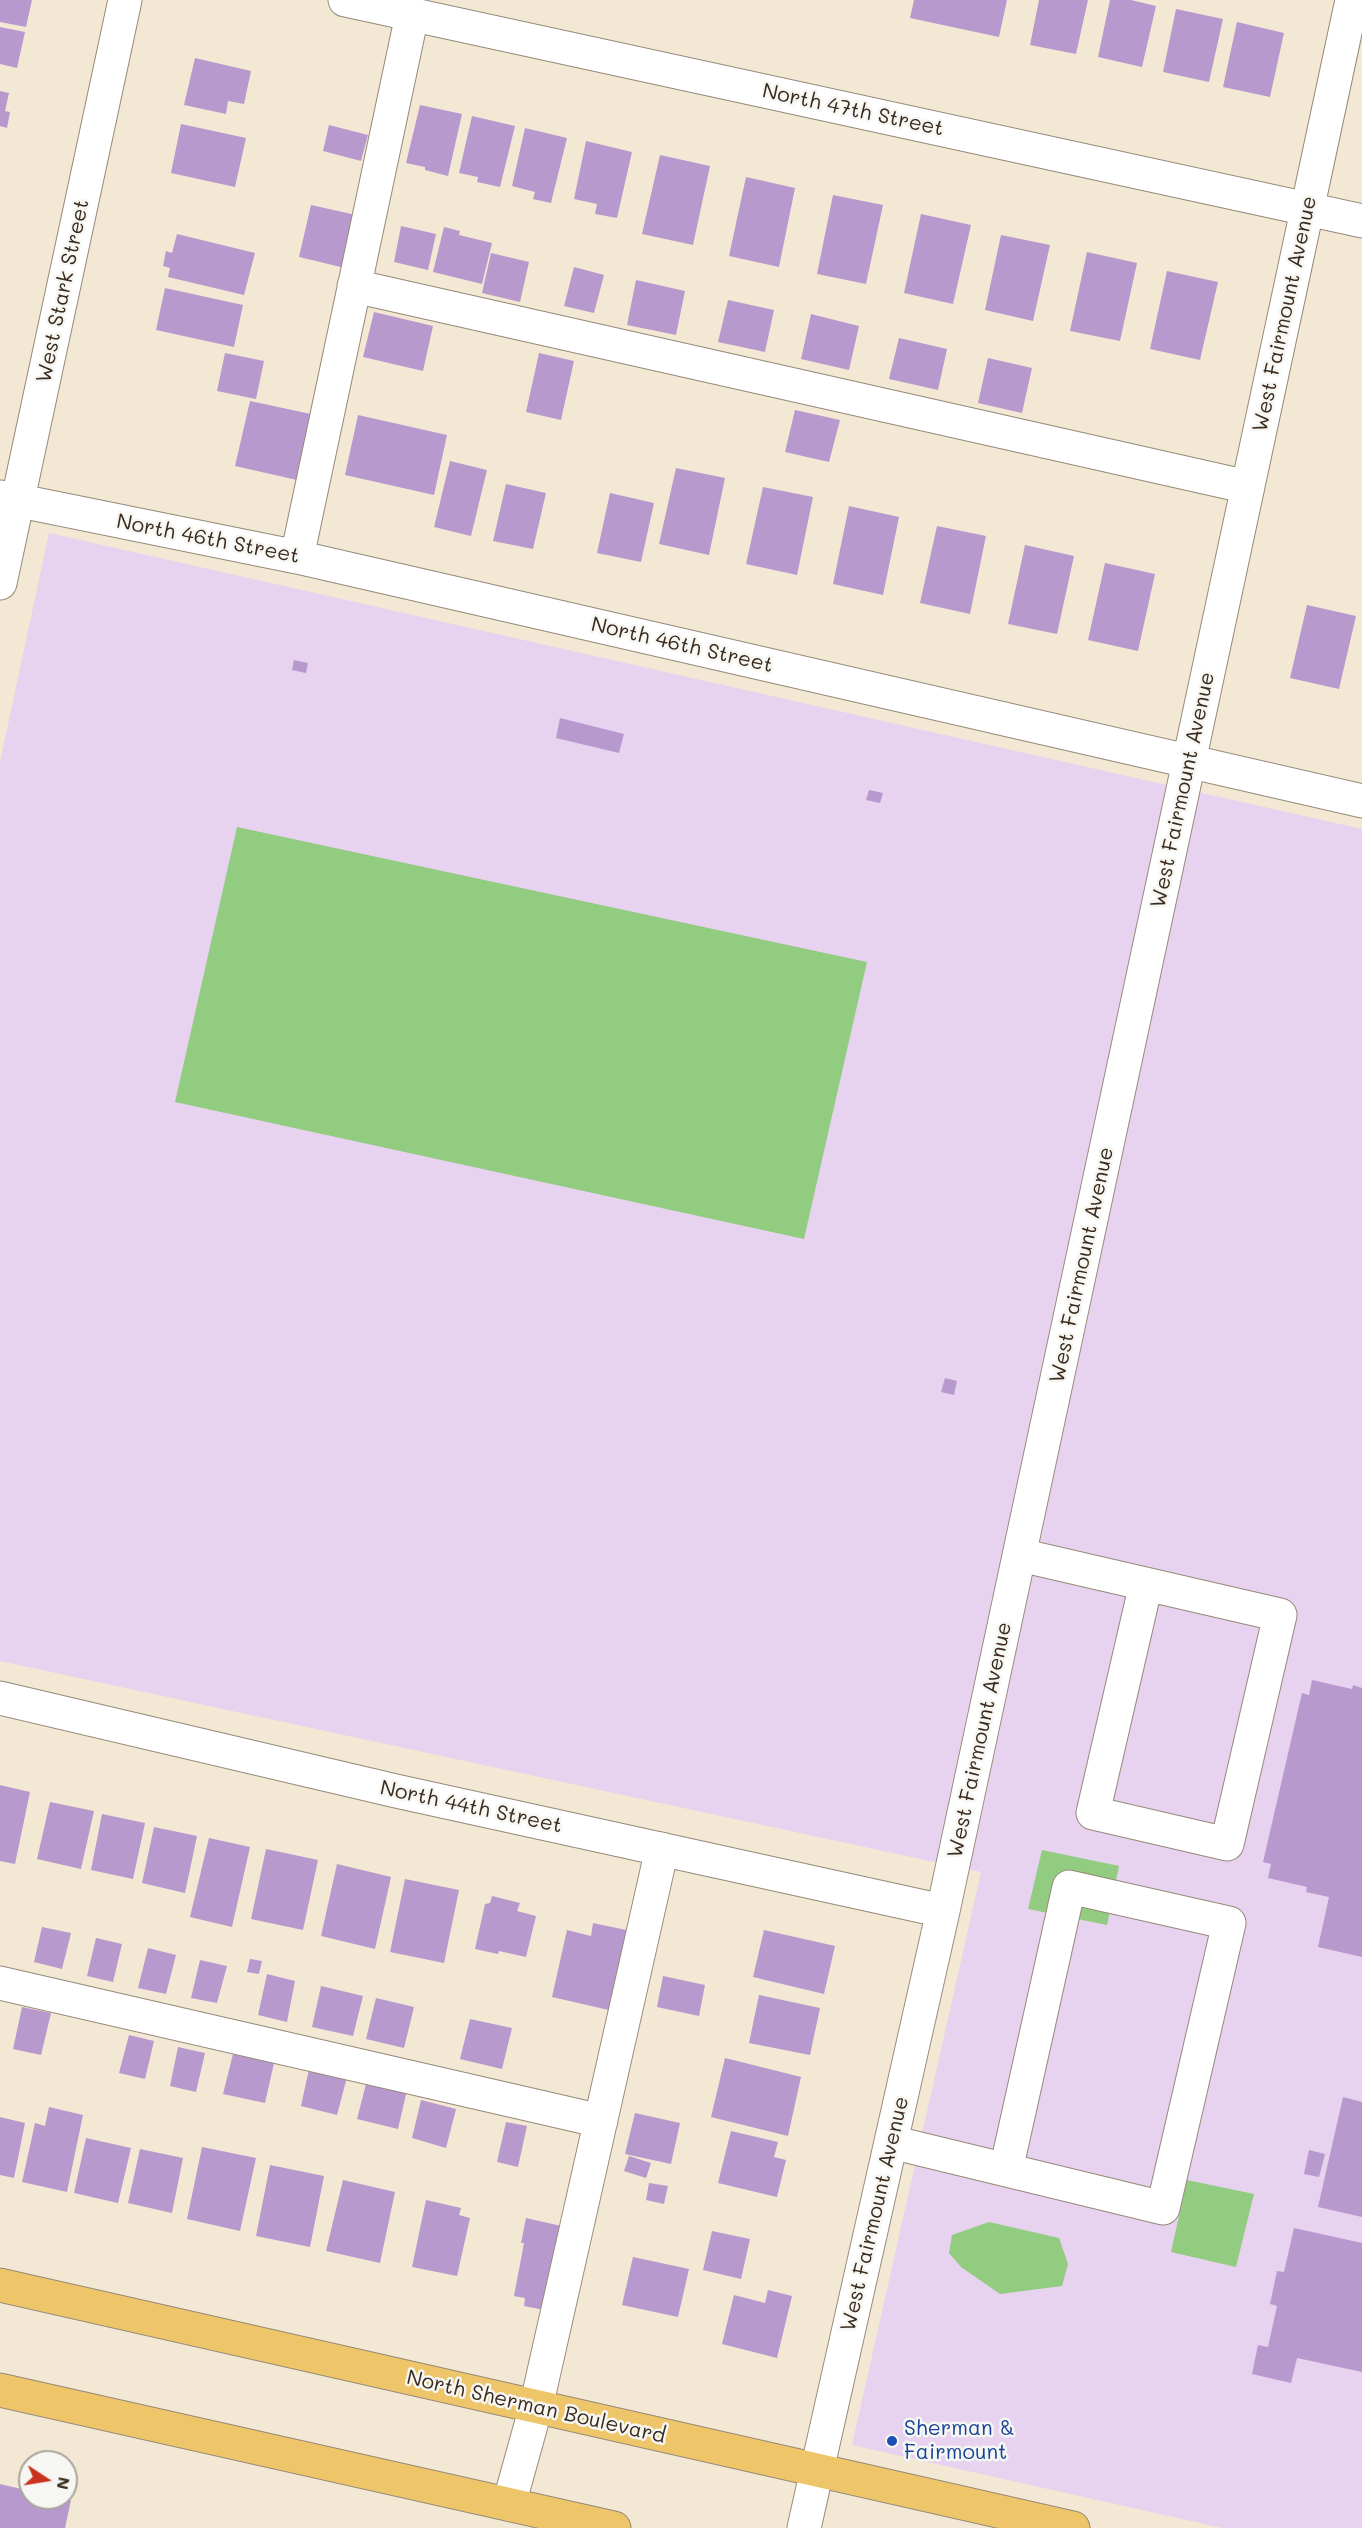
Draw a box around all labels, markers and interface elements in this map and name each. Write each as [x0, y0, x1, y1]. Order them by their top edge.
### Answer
street label: North 47th Street [760, 78, 946, 142]
street label: West Fairmount Avenue [1248, 194, 1322, 434]
street label: West Stark Street [31, 197, 95, 385]
street label: North 46th Street [114, 509, 302, 569]
street label: North 46th Street [589, 612, 775, 678]
street label: West Fairmount Avenue [1146, 670, 1220, 910]
street label: West Fairmount Avenue [1045, 1145, 1119, 1385]
street label: West Fairmount Avenue [943, 1620, 1017, 1860]
street label: North 44th Street [378, 1775, 564, 1839]
street label: West Fairmount Avenue [836, 2094, 914, 2334]
street label: North Sherman Boulevard [404, 2365, 668, 2449]
place label: Sherman & Fairmount [904, 2416, 1015, 2466]
marker: Sherman & Fairmount [885, 2434, 899, 2448]
north arrow [18, 2450, 78, 2510]
text: N [53, 2475, 76, 2492]

